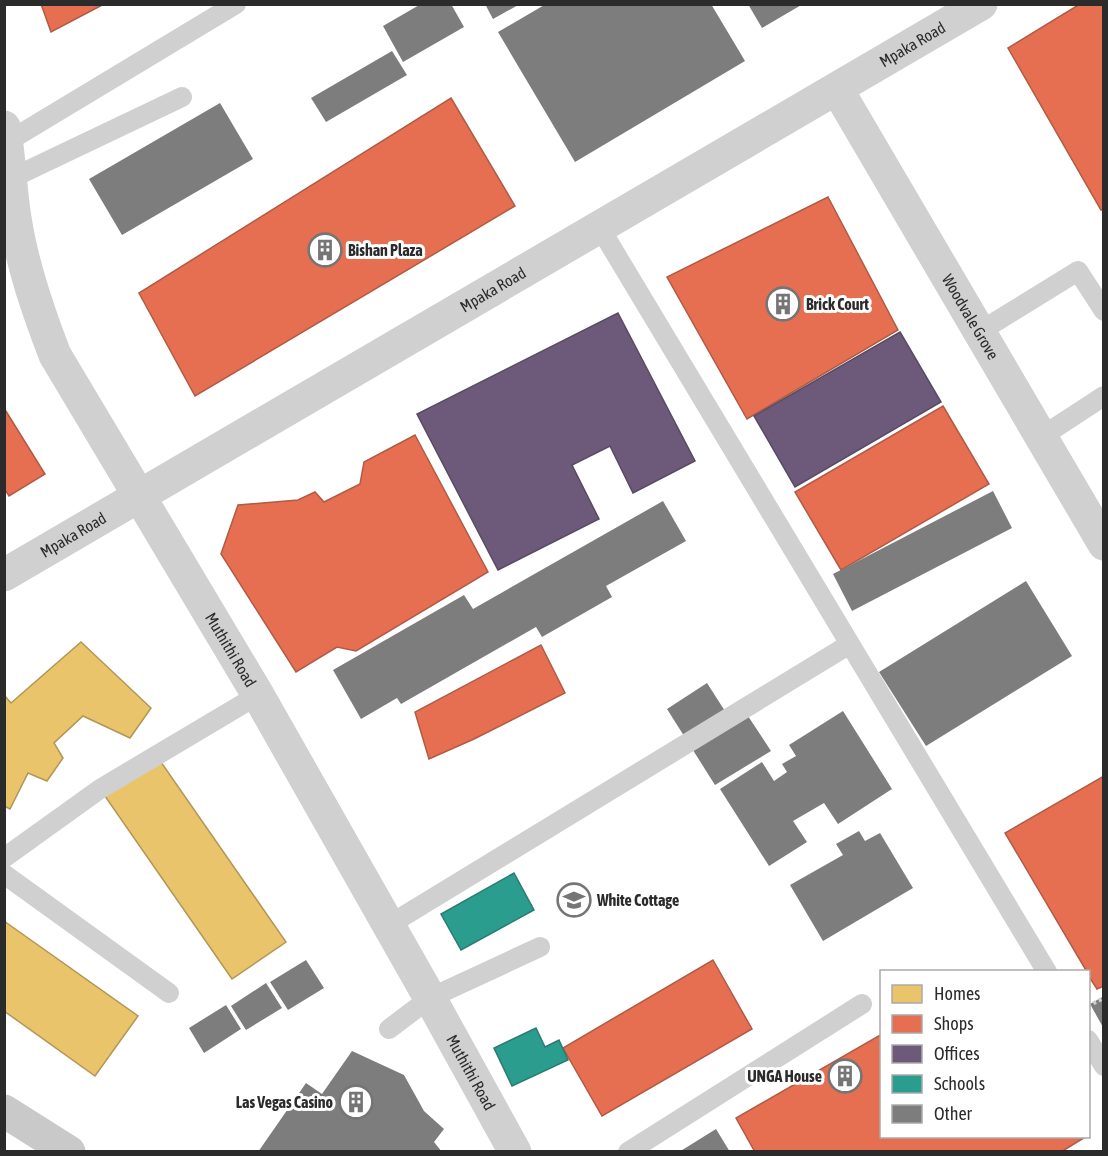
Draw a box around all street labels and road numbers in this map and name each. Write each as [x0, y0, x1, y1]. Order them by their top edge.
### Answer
street label: Mpaka Road [876, 18, 948, 70]
street label: Mpaka Road [457, 263, 529, 316]
street label: Woodvale Grove [939, 271, 1003, 362]
street label: Mpaka Road [37, 508, 109, 561]
street label: Muthithi Road [202, 609, 260, 690]
street label: Muthithi Road [443, 1031, 499, 1113]

